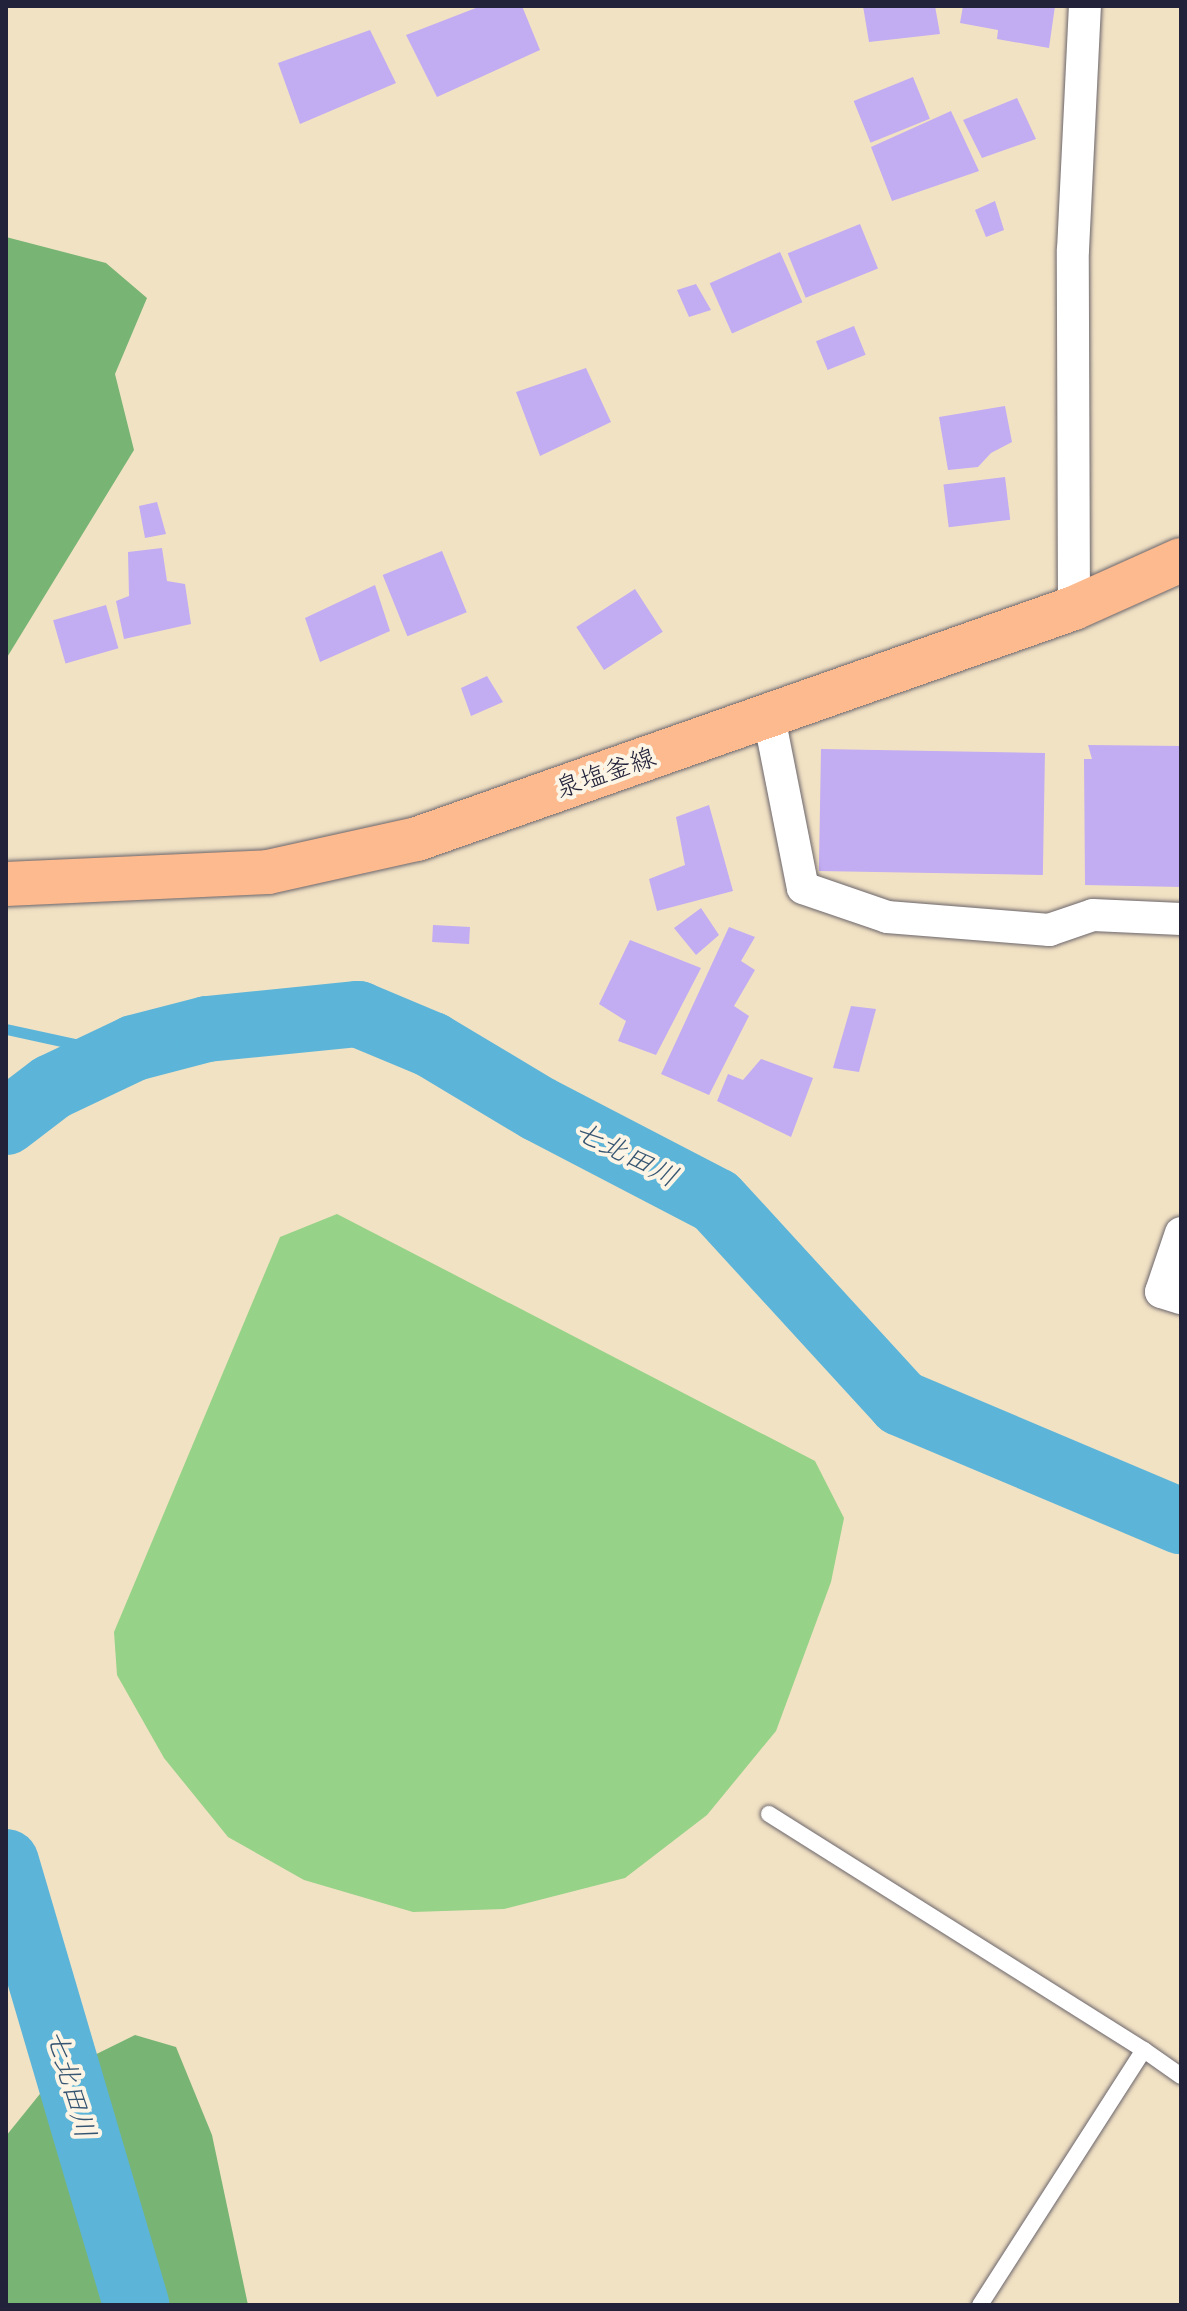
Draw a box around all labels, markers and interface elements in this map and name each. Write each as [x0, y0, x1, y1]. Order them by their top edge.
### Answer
street label: 泉塩釜線 [552, 742, 660, 806]
water label: 七北田川 [568, 1114, 684, 1194]
water label: 七北田川 [39, 2026, 103, 2142]

